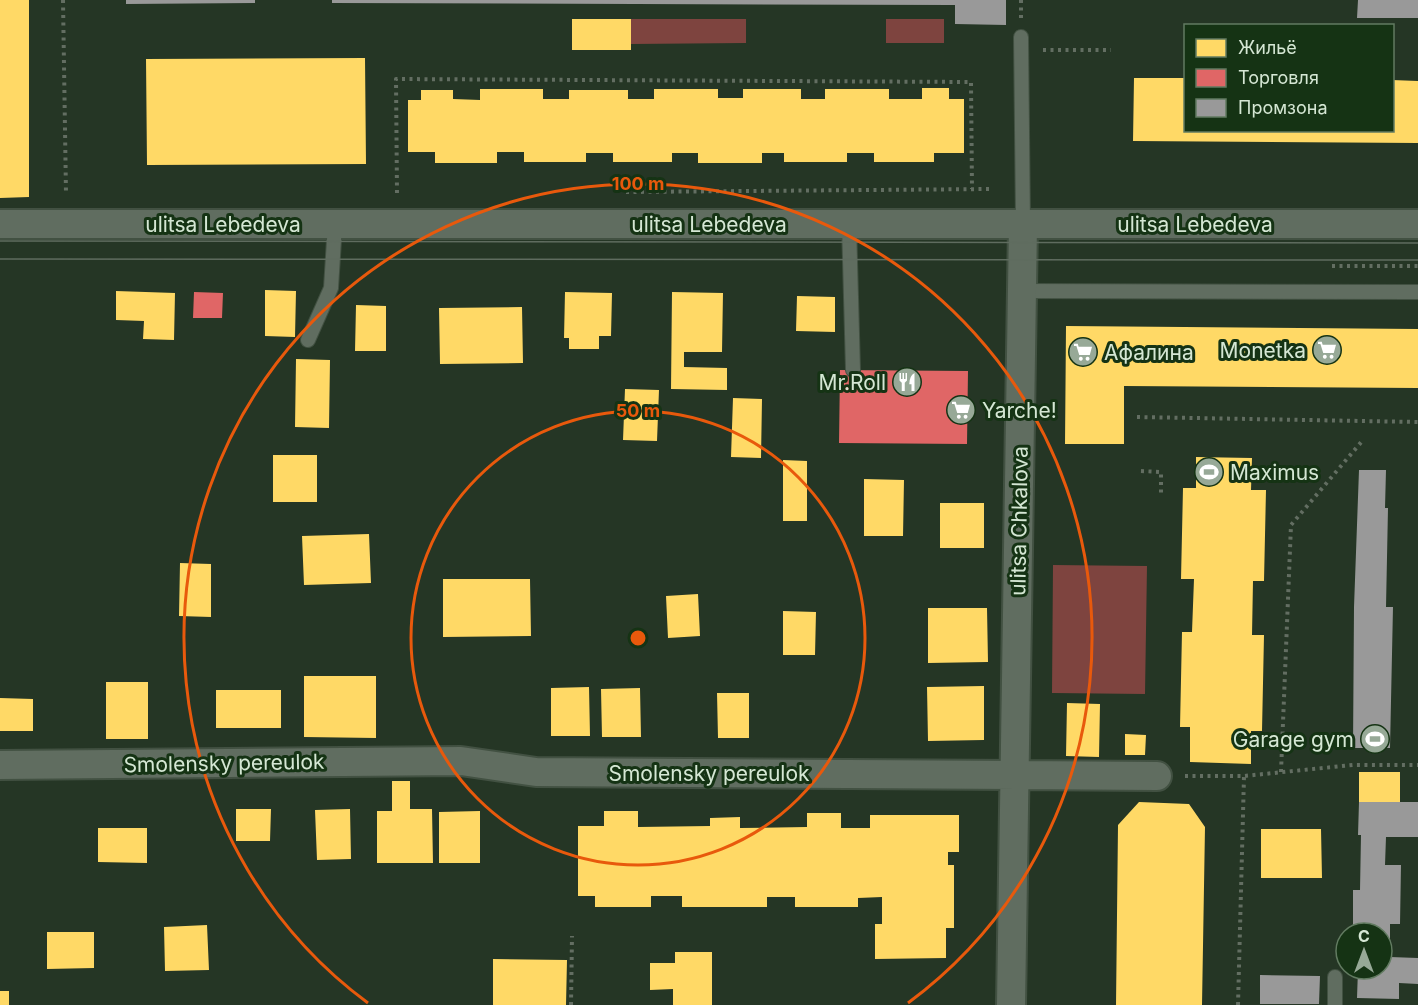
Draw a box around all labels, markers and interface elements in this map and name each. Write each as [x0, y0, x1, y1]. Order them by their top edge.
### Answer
legend [1184, 24, 1394, 132]
text: Жильё [1238, 37, 1297, 58]
text: Торговля [1238, 67, 1319, 88]
text: Промзона [1238, 97, 1328, 118]
text: 100 m [612, 173, 664, 194]
street label: ulitsa Lebedeva [145, 212, 301, 237]
street label: ulitsa Lebedeva [631, 212, 787, 237]
street label: ulitsa Lebedeva [1117, 212, 1273, 237]
supermarket icon: Monetka [1311, 334, 1343, 366]
supermarket icon: Афалина [1067, 336, 1099, 368]
place label: Monetka [1220, 338, 1306, 363]
place label: Афалина [1104, 340, 1194, 365]
restaurant icon: Mr.Roll [891, 366, 923, 398]
place label: Mr.Roll [818, 370, 886, 395]
supermarket icon: Yarche! [945, 394, 977, 426]
place label: Yarche! [982, 398, 1057, 423]
text: 50 m [616, 400, 660, 421]
street label: ulitsa Chkalova [1005, 446, 1033, 596]
sports icon: Maximus [1193, 456, 1225, 488]
place label: Maximus [1230, 460, 1319, 485]
centre of rings [628, 628, 648, 648]
sports icon: Garage gym [1359, 723, 1391, 755]
place label: Garage gym [1233, 727, 1354, 752]
street label: Smolensky pereulok [123, 749, 325, 777]
street label: Smolensky pereulok [608, 761, 810, 786]
north arrow [1334, 921, 1394, 981]
text: С [1358, 926, 1370, 946]

